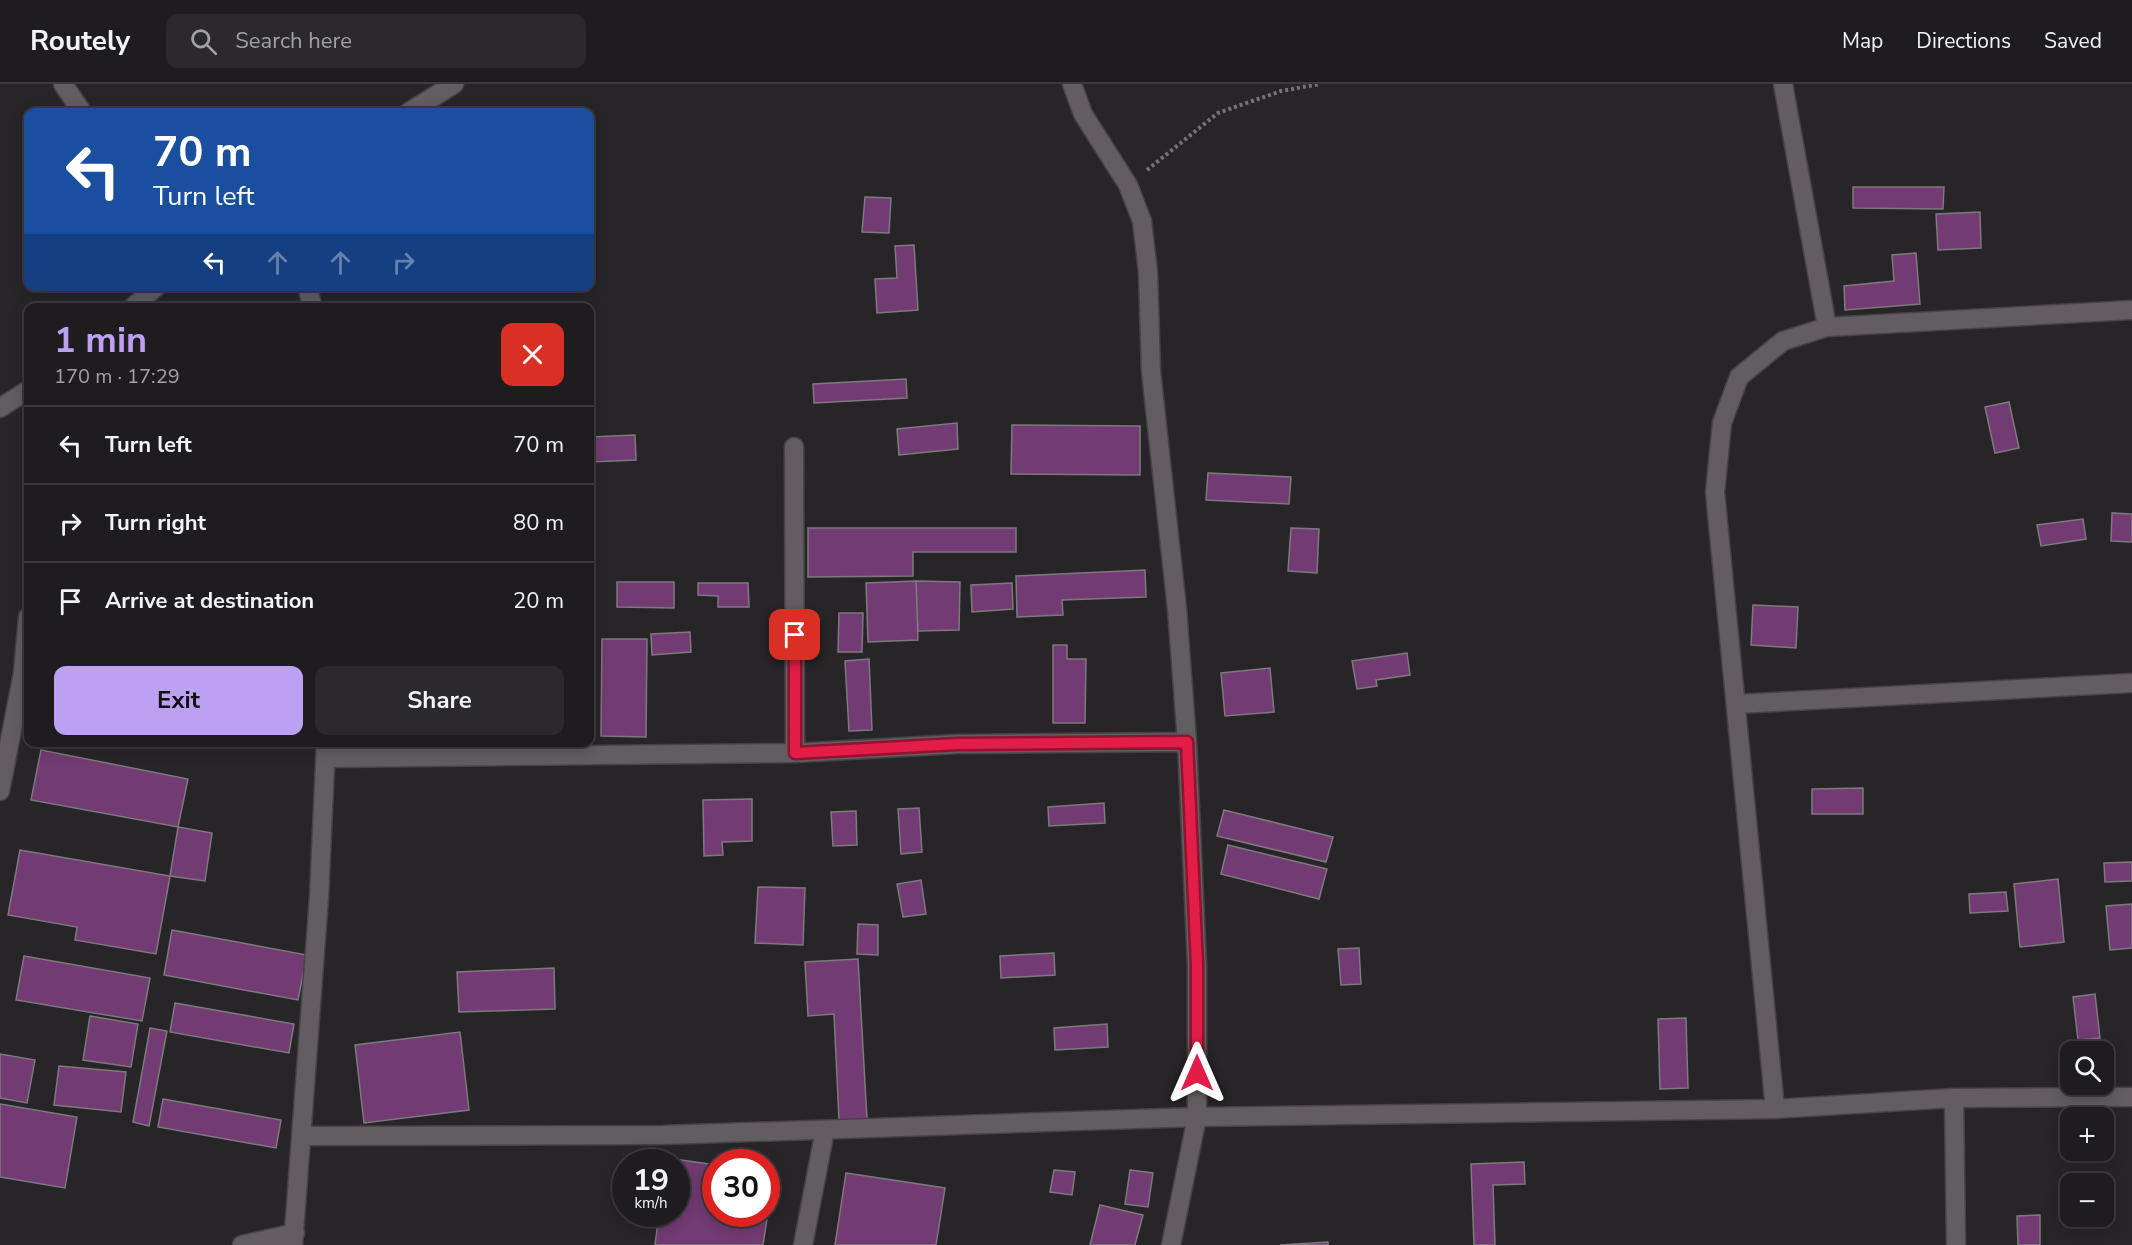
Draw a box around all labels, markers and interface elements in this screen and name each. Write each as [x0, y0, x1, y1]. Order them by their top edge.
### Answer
search box [166, 14, 586, 68]
text: Routely [30, 22, 130, 60]
icon: search [187, 25, 220, 58]
text: Search here [235, 26, 352, 56]
text: Map [1842, 27, 1883, 55]
text: Directions [1916, 27, 2011, 55]
text: Saved [2044, 27, 2102, 55]
text: 70 m [153, 124, 252, 181]
icon: left [54, 132, 132, 210]
text: Turn left [153, 178, 254, 215]
icon: left [198, 246, 231, 279]
icon: ahead [261, 246, 294, 279]
icon: ahead [324, 246, 357, 279]
icon: right [387, 246, 420, 279]
text: 1 min [54, 316, 147, 365]
button: close [501, 323, 564, 386]
text: 170 m · 17:29 [54, 363, 180, 390]
icon: left [54, 429, 87, 462]
text: Turn left [105, 430, 192, 460]
text: 70 m [513, 430, 564, 460]
icon: right [54, 507, 87, 540]
text: Turn right [105, 508, 206, 538]
text: 80 m [513, 508, 564, 538]
icon: arrive [54, 585, 87, 618]
text: Arrive at destination [105, 586, 314, 616]
text: 20 m [513, 586, 564, 616]
pin [769, 609, 820, 660]
icon: arrive [778, 618, 811, 651]
button: Exit [54, 666, 303, 735]
button: Share [315, 666, 564, 735]
position arrow [1165, 1041, 1229, 1105]
map controls [2060, 1041, 2114, 1227]
button: search [2060, 1041, 2114, 1095]
button: + [2060, 1107, 2114, 1161]
speed limit sign: 30 [702, 1149, 780, 1227]
text: 19 [633, 1160, 669, 1201]
button: − [2060, 1173, 2114, 1227]
text: km/h [634, 1193, 668, 1213]

